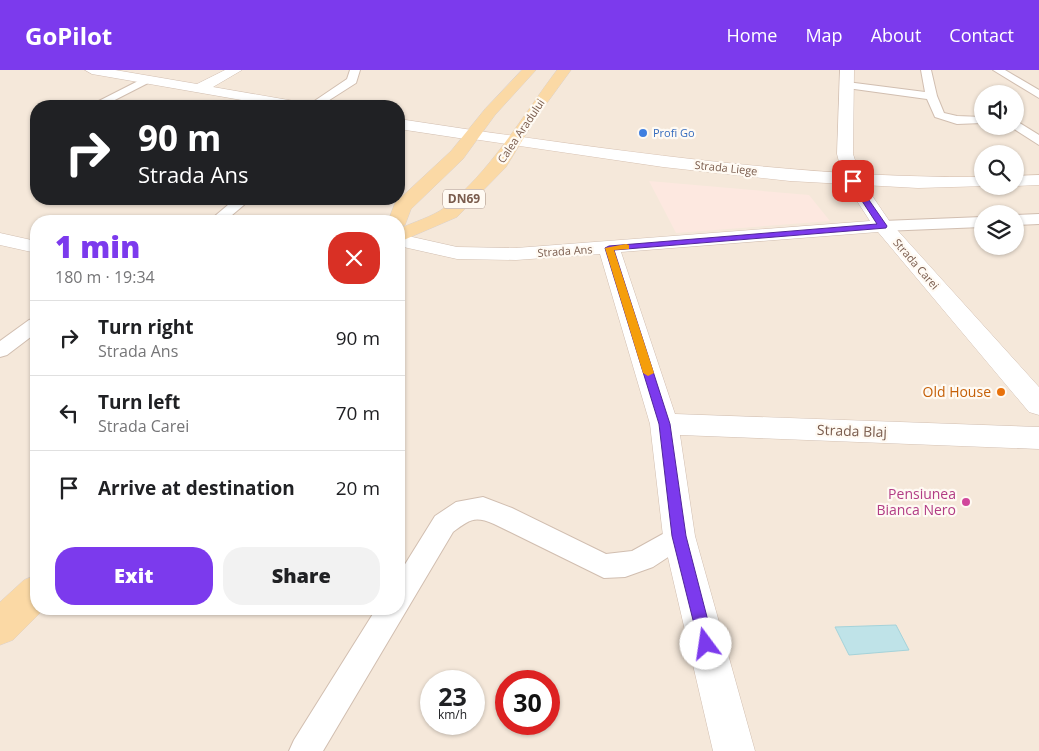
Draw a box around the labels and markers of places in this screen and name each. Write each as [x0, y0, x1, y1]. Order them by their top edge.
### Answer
place label: Profi Go [653, 125, 695, 140]
marker: Profi Go [637, 127, 649, 139]
pin [832, 160, 874, 202]
place label: Old House [923, 382, 991, 401]
marker: Old House [995, 386, 1007, 398]
place label: Pensiunea Bianca Nero [876, 484, 956, 519]
marker: Pensiunea Bianca Nero [960, 496, 972, 508]

